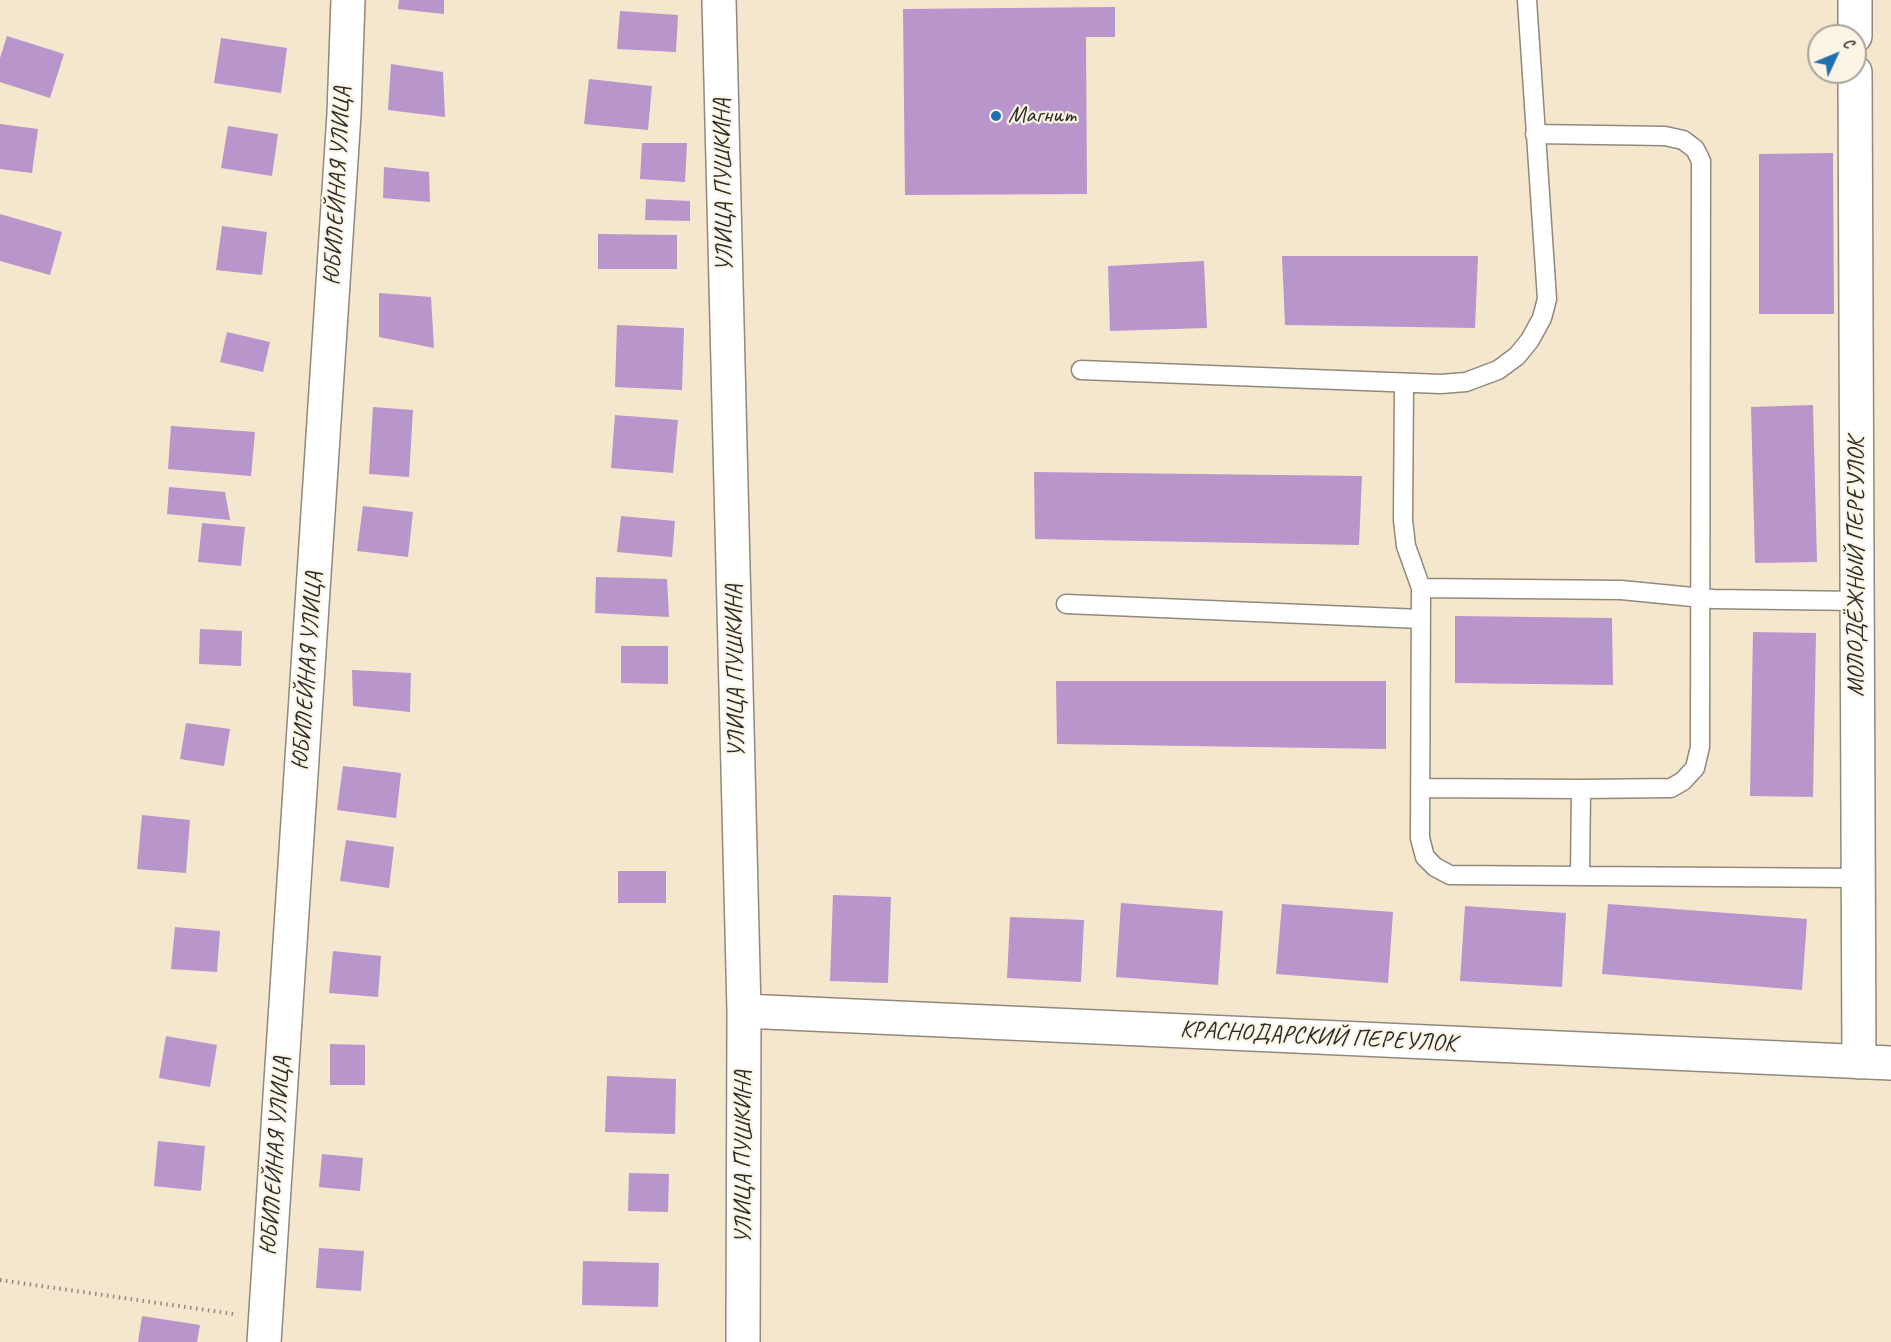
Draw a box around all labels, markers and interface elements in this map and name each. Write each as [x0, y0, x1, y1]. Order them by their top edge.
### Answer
north arrow [1807, 24, 1867, 84]
text: С [1839, 33, 1858, 53]
street label: ЮБИЛЕЙНАЯ УЛИЦА [318, 86, 358, 286]
street label: УЛИЦА ПУШКИНА [708, 98, 740, 272]
place label: Магнит [1008, 102, 1076, 130]
marker: Магнит [989, 109, 1003, 123]
street label: МОЛОДЁЖНЫЙ ПЕРЕУЛОК [1843, 437, 1871, 697]
street label: ЮБИЛЕЙНАЯ УЛИЦА [287, 571, 329, 771]
street label: УЛИЦА ПУШКИНА [720, 584, 752, 758]
street label: КРАСНОДАРСКИЙ ПЕРЕУЛОК [1179, 1015, 1457, 1059]
street label: ЮБИЛЕЙНАЯ УЛИЦА [255, 1056, 297, 1256]
street label: УЛИЦА ПУШКИНА [730, 1070, 758, 1244]

